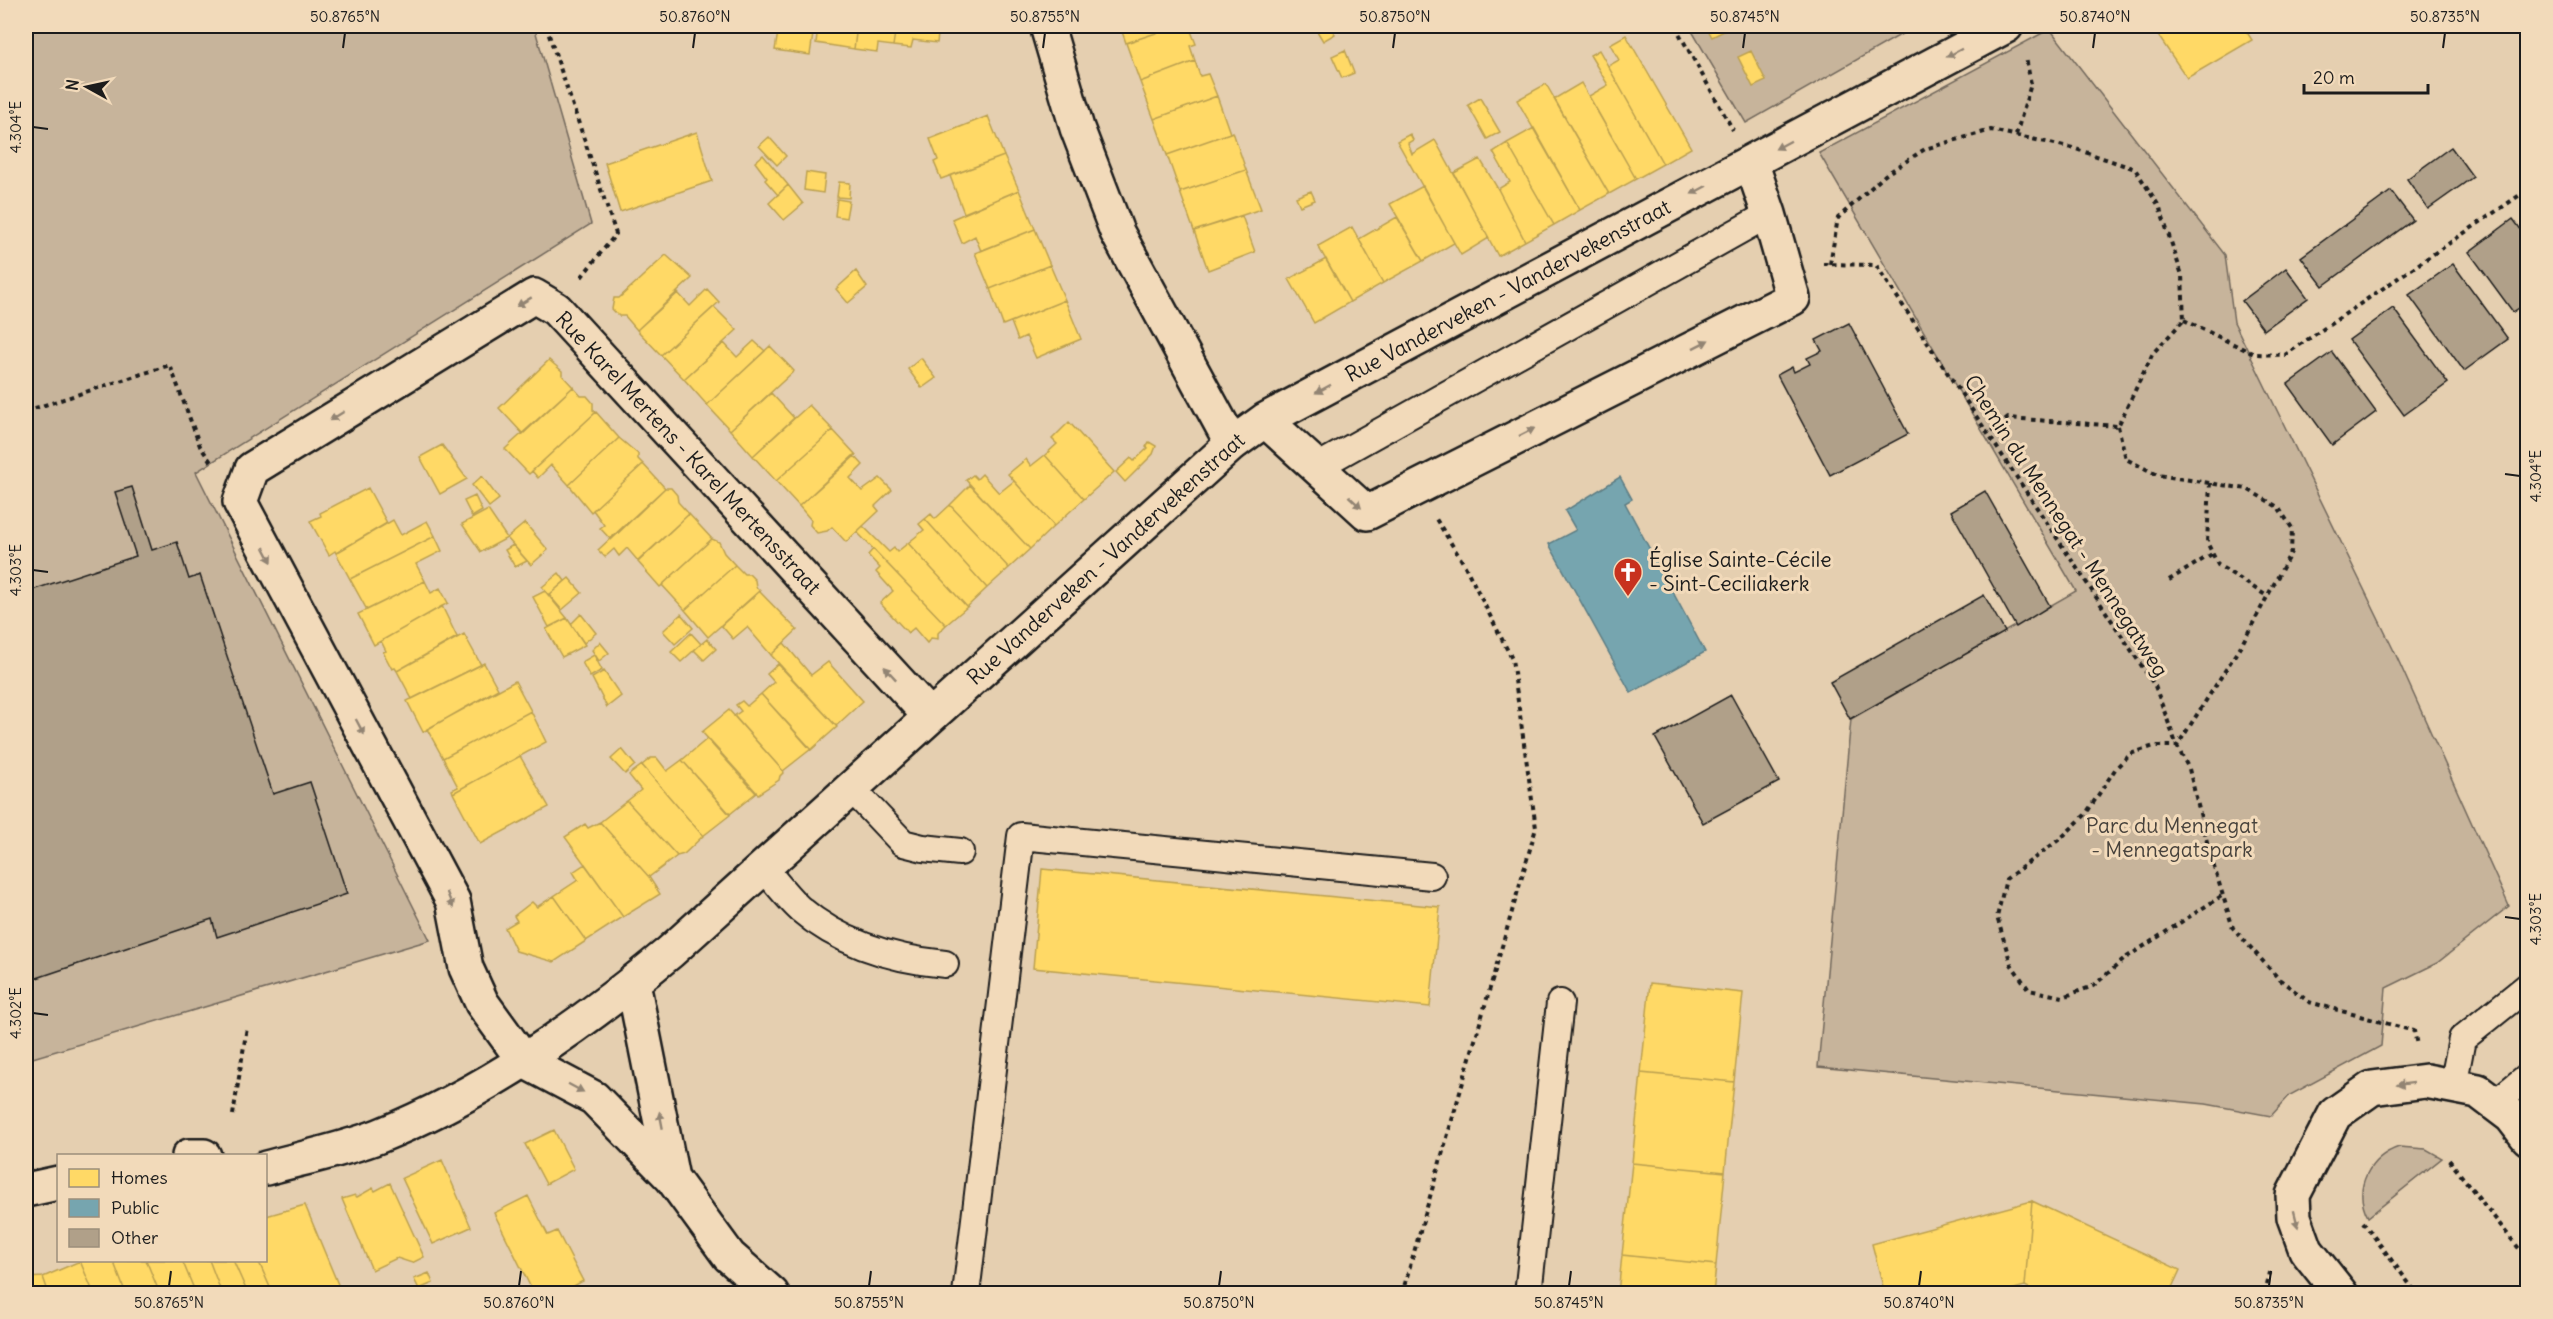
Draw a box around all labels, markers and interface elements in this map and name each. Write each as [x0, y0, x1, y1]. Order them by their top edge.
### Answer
text: 50.8765°N [310, 7, 380, 26]
text: 50.8760°N [659, 7, 731, 26]
text: 50.8755°N [1010, 7, 1080, 26]
text: 50.8750°N [1359, 7, 1431, 26]
text: 50.8745°N [1710, 7, 1780, 26]
text: 50.8740°N [2059, 7, 2131, 26]
text: 50.8735°N [2410, 7, 2480, 26]
one-way arrow [1946, 48, 1963, 58]
north arrow [57, 57, 117, 117]
scale bar [2304, 57, 2428, 95]
text: 20 m [2313, 66, 2355, 89]
text: N [61, 78, 83, 92]
text: 4.304°E [6, 100, 25, 153]
one-way arrow [1774, 140, 1791, 150]
one-way arrow [1690, 185, 1707, 195]
street label: Rue Vanderveken - Vandervekenstraat [1340, 193, 1675, 388]
one-way arrow [515, 297, 532, 307]
street label: Rue Karel Mertens - Karel Mertensstraat [550, 305, 827, 600]
one-way arrow [1692, 340, 1709, 349]
street label: Chemin du Mennegat - Mennegatweg [1958, 370, 2174, 682]
one-way arrow [1314, 384, 1331, 394]
one-way arrow [329, 411, 345, 422]
street label: Rue Vanderveken - Vandervekenstraat [961, 427, 1250, 691]
one-way arrow [1518, 427, 1535, 437]
text: 4.304°E [2526, 449, 2545, 502]
one-way arrow [1347, 495, 1362, 508]
text: 4.303°E [6, 544, 25, 596]
place label: Église Sainte-Cécile - Sint-Ceciliakerk [1649, 546, 1832, 597]
one-way arrow [263, 547, 273, 564]
church icon: Église Sainte-Cécile - Sint-Ceciliakerk [1612, 556, 1644, 598]
one-way arrow [884, 666, 897, 681]
one-way arrow [355, 719, 365, 736]
park label: Parc du Mennegat - Mennegatspark [2086, 812, 2258, 863]
one-way arrow [446, 891, 456, 909]
text: 4.303°E [2526, 893, 2545, 945]
text: 4.302°E [6, 987, 25, 1039]
one-way arrow [2396, 1079, 2415, 1089]
one-way arrow [568, 1083, 585, 1093]
one-way arrow [656, 1111, 665, 1130]
legend [57, 1154, 267, 1262]
text: Homes [111, 1166, 168, 1189]
text: Public [111, 1196, 160, 1219]
one-way arrow [2292, 1210, 2302, 1228]
text: Other [111, 1226, 159, 1249]
text: 50.8765°N [134, 1293, 204, 1312]
text: 50.8760°N [483, 1293, 555, 1312]
text: 50.8755°N [834, 1293, 904, 1312]
text: 50.8750°N [1183, 1293, 1255, 1312]
text: 50.8745°N [1534, 1293, 1604, 1312]
text: 50.8740°N [1883, 1293, 1955, 1312]
text: 50.8735°N [2234, 1293, 2304, 1312]

